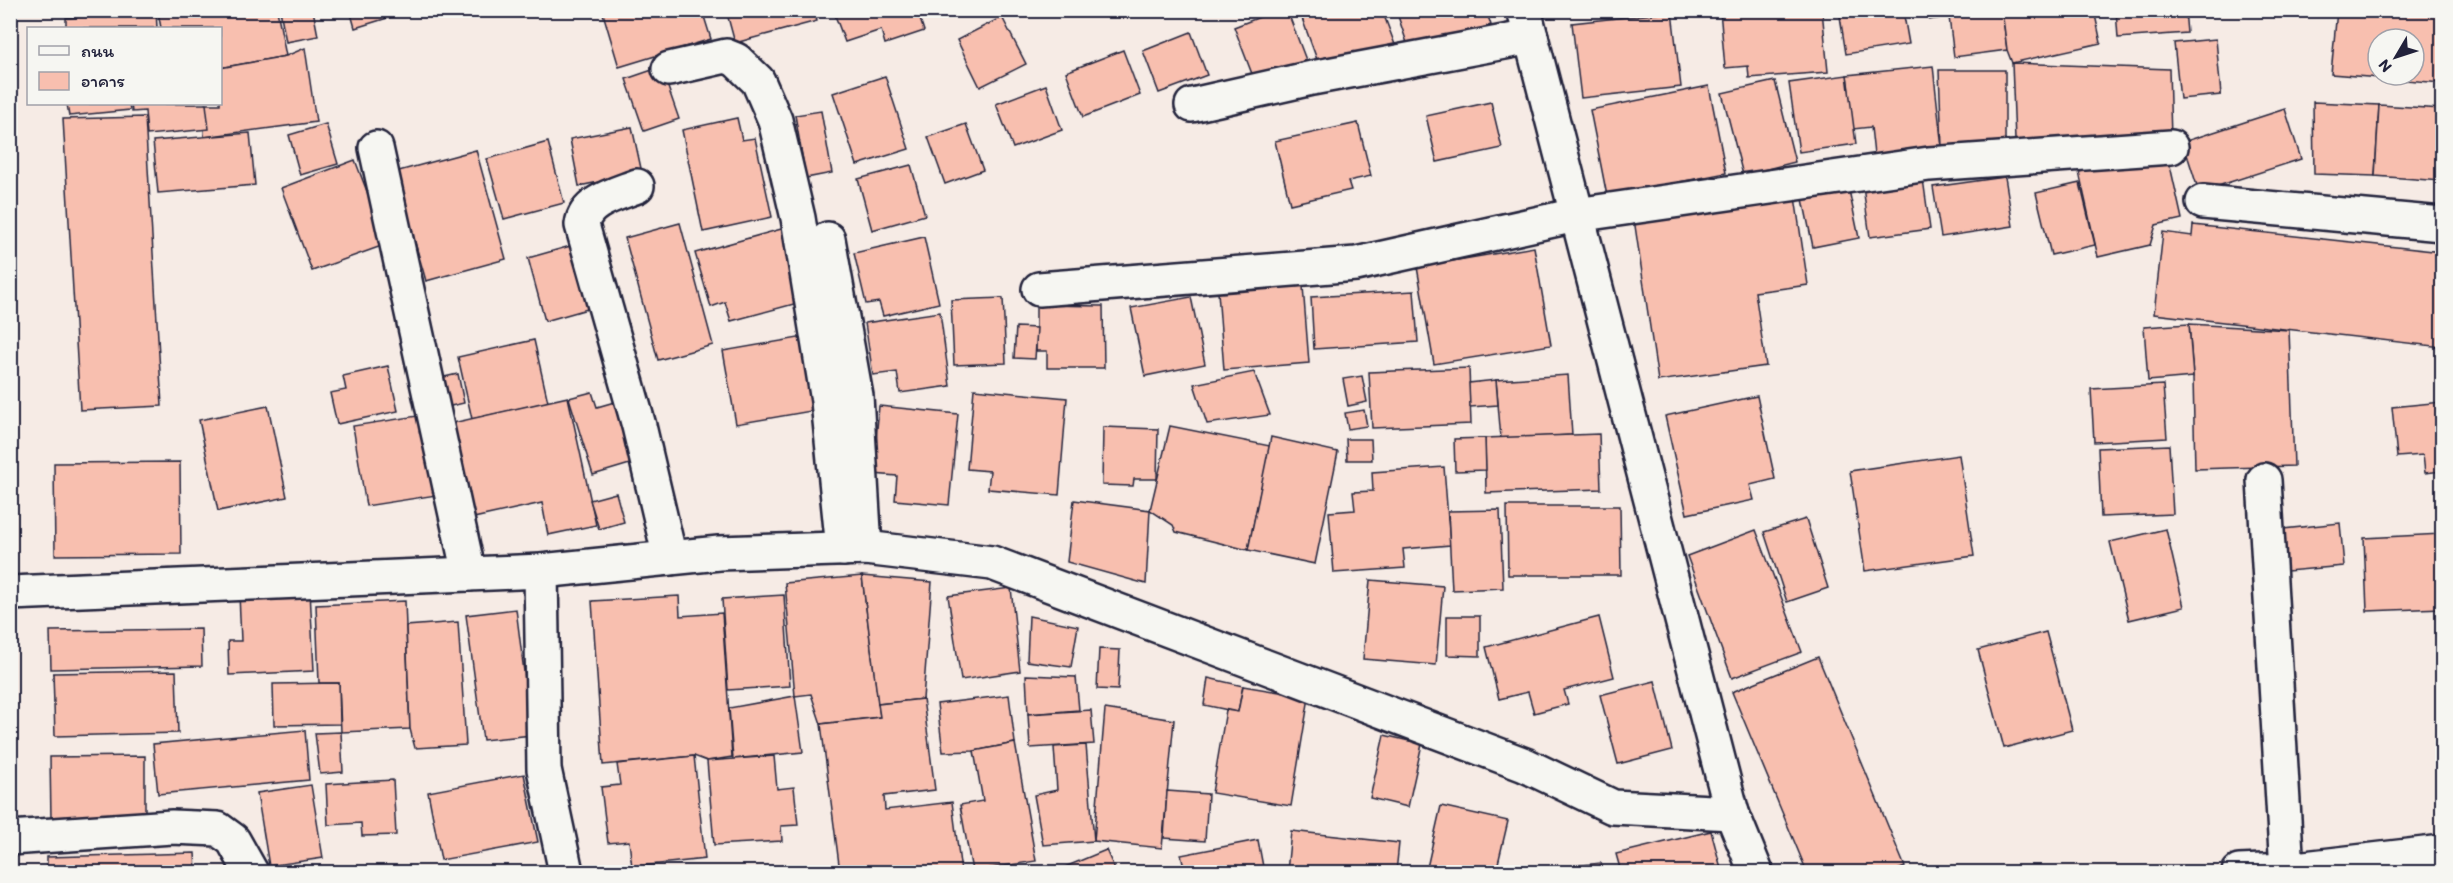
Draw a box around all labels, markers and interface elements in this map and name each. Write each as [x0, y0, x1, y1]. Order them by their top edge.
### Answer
legend [27, 27, 222, 105]
north arrow [2366, 27, 2426, 87]
text: ถนน [81, 40, 115, 62]
text: N [2374, 56, 2396, 76]
text: อาคาร [81, 70, 125, 92]

